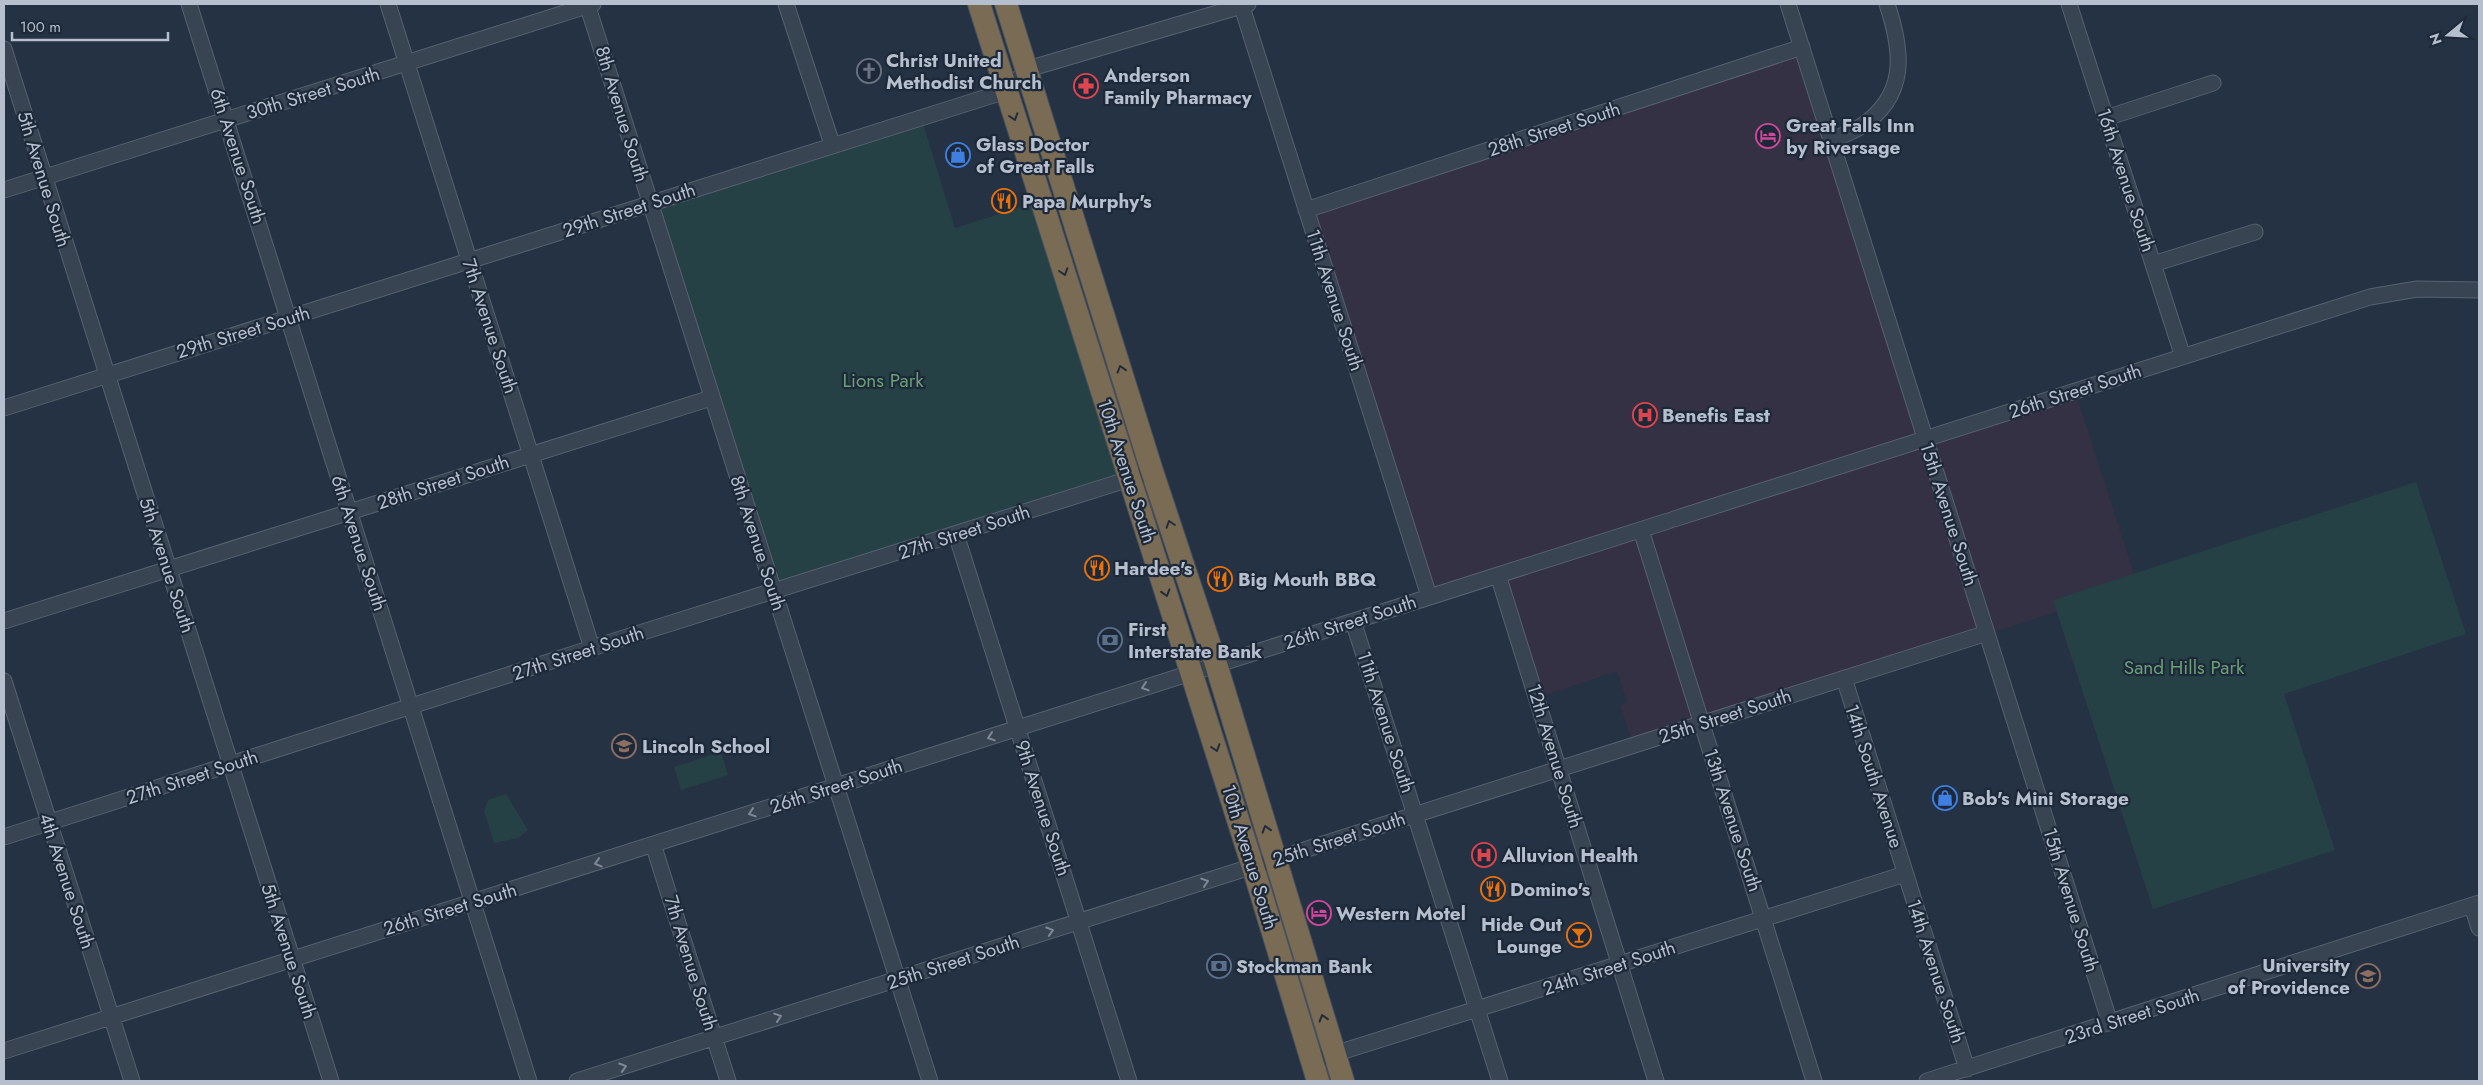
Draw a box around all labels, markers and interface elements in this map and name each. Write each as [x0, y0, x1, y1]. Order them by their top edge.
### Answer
scale bar [12, 10, 169, 42]
north arrow [2423, 10, 2473, 60]
text: 100 m [20, 16, 61, 38]
text: N [2424, 31, 2447, 47]
street label: 8th Avenue South [589, 43, 655, 185]
place label: Christ United Methodist Church [886, 47, 1042, 96]
church icon: Christ United Methodist Church [856, 58, 882, 84]
street label: 30th Street South [243, 60, 383, 126]
place label: Anderson Family Pharmacy [1103, 62, 1253, 111]
pharmacy icon: Anderson Family Pharmacy [1073, 73, 1099, 99]
street label: 6th Avenue South [203, 85, 273, 227]
street label: 28th Street South [1484, 95, 1624, 163]
street label: 16th Avenue South [2090, 105, 2162, 255]
street label: 5th Avenue South [10, 108, 78, 250]
one-way arrow [1009, 112, 1019, 121]
place label: Great Falls Inn by Riversage [1786, 112, 1915, 161]
hotel icon: Great Falls Inn by Riversage [1755, 123, 1781, 149]
place label: Glass Doctor of Great Falls [976, 131, 1095, 180]
shop icon: Glass Doctor of Great Falls [945, 142, 971, 168]
street label: 29th Street South [559, 176, 699, 244]
restaurant icon: Papa Murphy's [991, 188, 1017, 214]
place label: Papa Murphy's [1022, 188, 1152, 215]
street label: 11th Avenue South [1299, 226, 1371, 374]
street label: 7th Avenue South [455, 255, 525, 397]
one-way arrow [1058, 267, 1068, 276]
street label: 29th Street South [173, 299, 313, 365]
street label: 26th Street South [2005, 357, 2145, 425]
one-way arrow [1116, 365, 1126, 374]
park label: Lions Park [842, 367, 924, 394]
street label: 10th Avenue South [1091, 395, 1163, 547]
hospital icon: Benefis East [1632, 402, 1658, 428]
place label: Benefis East [1662, 402, 1770, 429]
street label: 15th Avenue South [1913, 439, 1985, 589]
street label: 28th Street South [373, 448, 513, 516]
street label: 6th Avenue South [324, 472, 394, 614]
street label: 8th Avenue South [723, 472, 793, 614]
street label: 5th Avenue South [132, 494, 202, 636]
street label: 27th Street South [895, 498, 1033, 566]
one-way arrow [1165, 520, 1175, 529]
restaurant icon: Hardee's [1084, 555, 1110, 581]
place label: Hardee's [1114, 555, 1193, 582]
restaurant icon: Big Mouth BBQ [1207, 566, 1233, 592]
place label: Big Mouth BBQ [1238, 566, 1377, 593]
street label: 26th Street South [1280, 588, 1420, 656]
one-way arrow [1161, 589, 1171, 597]
place label: First Interstate Bank [1128, 616, 1262, 665]
street label: 27th Street South [509, 619, 647, 687]
bank icon: First Interstate Bank [1097, 627, 1123, 653]
street label: 11th Avenue South [1350, 648, 1422, 796]
park label: Sand Hills Park [2124, 654, 2245, 681]
street label: 12th Avenue South [1520, 680, 1590, 832]
one-way arrow [1141, 681, 1150, 691]
street label: 25th Street South [1655, 682, 1795, 750]
street label: 14th South Avenue [1838, 700, 1910, 852]
one-way arrow [987, 732, 995, 742]
school or university icon: Lincoln School [611, 733, 637, 759]
place label: Lincoln School [642, 733, 770, 760]
street label: 9th Avenue South [1008, 737, 1078, 879]
street label: 27th Street South [123, 743, 261, 811]
one-way arrow [1210, 744, 1220, 752]
street label: 13th Avenue South [1697, 745, 1769, 895]
street label: 26th Street South [766, 752, 906, 820]
street label: 10th Avenue South [1215, 781, 1285, 933]
shop icon: Bob's Mini Storage [1932, 785, 1958, 811]
place label: Bob's Mini Storage [1962, 785, 2129, 812]
street label: 25th Street South [1269, 805, 1409, 873]
one-way arrow [749, 807, 757, 817]
street label: 4th Avenue South [32, 810, 102, 952]
street label: 15th Avenue South [2036, 824, 2106, 976]
one-way arrow [1262, 825, 1272, 834]
hospital icon: Alluvion Health [1471, 842, 1497, 868]
place label: Alluvion Health [1501, 842, 1638, 869]
one-way arrow [594, 857, 602, 867]
street label: 26th Street South [380, 876, 520, 942]
restaurant icon: Domino's [1480, 876, 1506, 902]
place label: Domino's [1510, 876, 1590, 903]
one-way arrow [1200, 878, 1209, 888]
street label: 5th Avenue South [254, 880, 324, 1022]
street label: 7th Avenue South [658, 892, 724, 1034]
street label: 14th Avenue South [1900, 895, 1972, 1047]
hotel icon: Western Motel [1306, 900, 1332, 926]
place label: Western Motel [1336, 900, 1466, 927]
place label: Hide Out Lounge [1481, 911, 1562, 960]
bar icon: Hide Out Lounge [1566, 922, 1592, 948]
one-way arrow [1045, 927, 1054, 937]
street label: 25th Street South [883, 928, 1023, 996]
street label: 24th Street South [1539, 934, 1679, 1002]
place label: University of Providence [2228, 952, 2351, 1001]
bank icon: Stockman Bank [1206, 953, 1232, 979]
place label: Stockman Bank [1236, 953, 1373, 980]
school or university icon: University of Providence [2355, 963, 2381, 989]
street label: 23rd Street South [2061, 981, 2203, 1051]
one-way arrow [774, 1013, 782, 1023]
one-way arrow [1319, 1014, 1329, 1023]
one-way arrow [619, 1062, 627, 1072]

